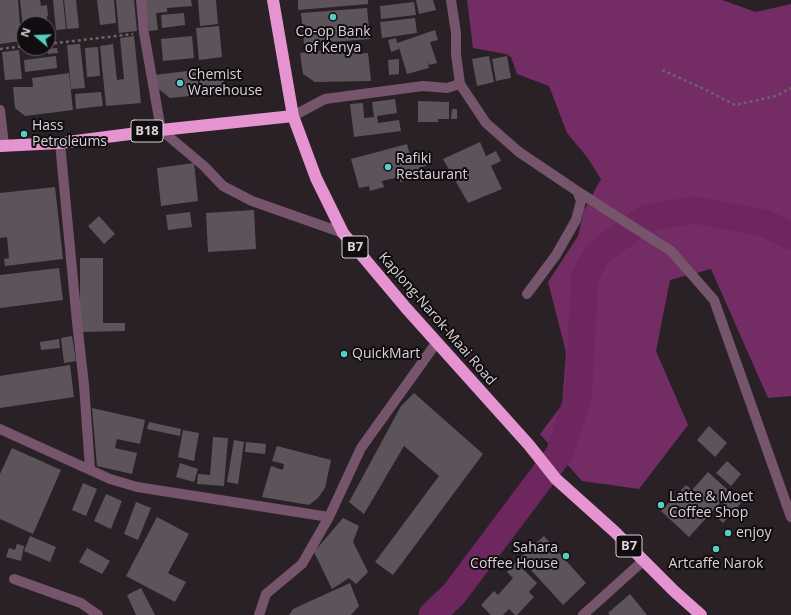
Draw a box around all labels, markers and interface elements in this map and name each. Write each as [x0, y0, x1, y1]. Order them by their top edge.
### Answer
marker: Co-op Bank of Kenya [328, 12, 338, 22]
north arrow [16, 16, 56, 56]
place label: Co-op Bank of Kenya [295, 24, 371, 56]
text: N [17, 26, 34, 39]
place label: Chemist Warehouse [188, 67, 262, 100]
marker: Chemist Warehouse [175, 78, 185, 88]
place label: Hass Petroleums [32, 118, 107, 150]
road number: B18 [131, 120, 163, 142]
marker: Hass Petroleums [19, 129, 29, 139]
place label: Rafiki Restaurant [396, 151, 468, 184]
marker: Rafiki Restaurant [383, 162, 393, 172]
road number: B7 [342, 236, 368, 258]
street label: Kaplong-Narok-Maai Road [375, 249, 499, 389]
place label: QuickMart [352, 346, 420, 362]
marker: QuickMart [339, 349, 349, 359]
place label: Latte & Moet Coffee Shop [669, 489, 753, 522]
marker: Latte & Moet Coffee Shop [656, 500, 666, 510]
place label: enjoy [736, 525, 771, 541]
marker: enjoy [723, 528, 733, 538]
road number: B7 [616, 535, 642, 557]
place label: Sahara Coffee House [470, 540, 558, 572]
marker: Artcaffe Narok [711, 544, 721, 554]
marker: Sahara Coffee House [561, 551, 571, 561]
place label: Artcaffe Narok [669, 556, 763, 572]

